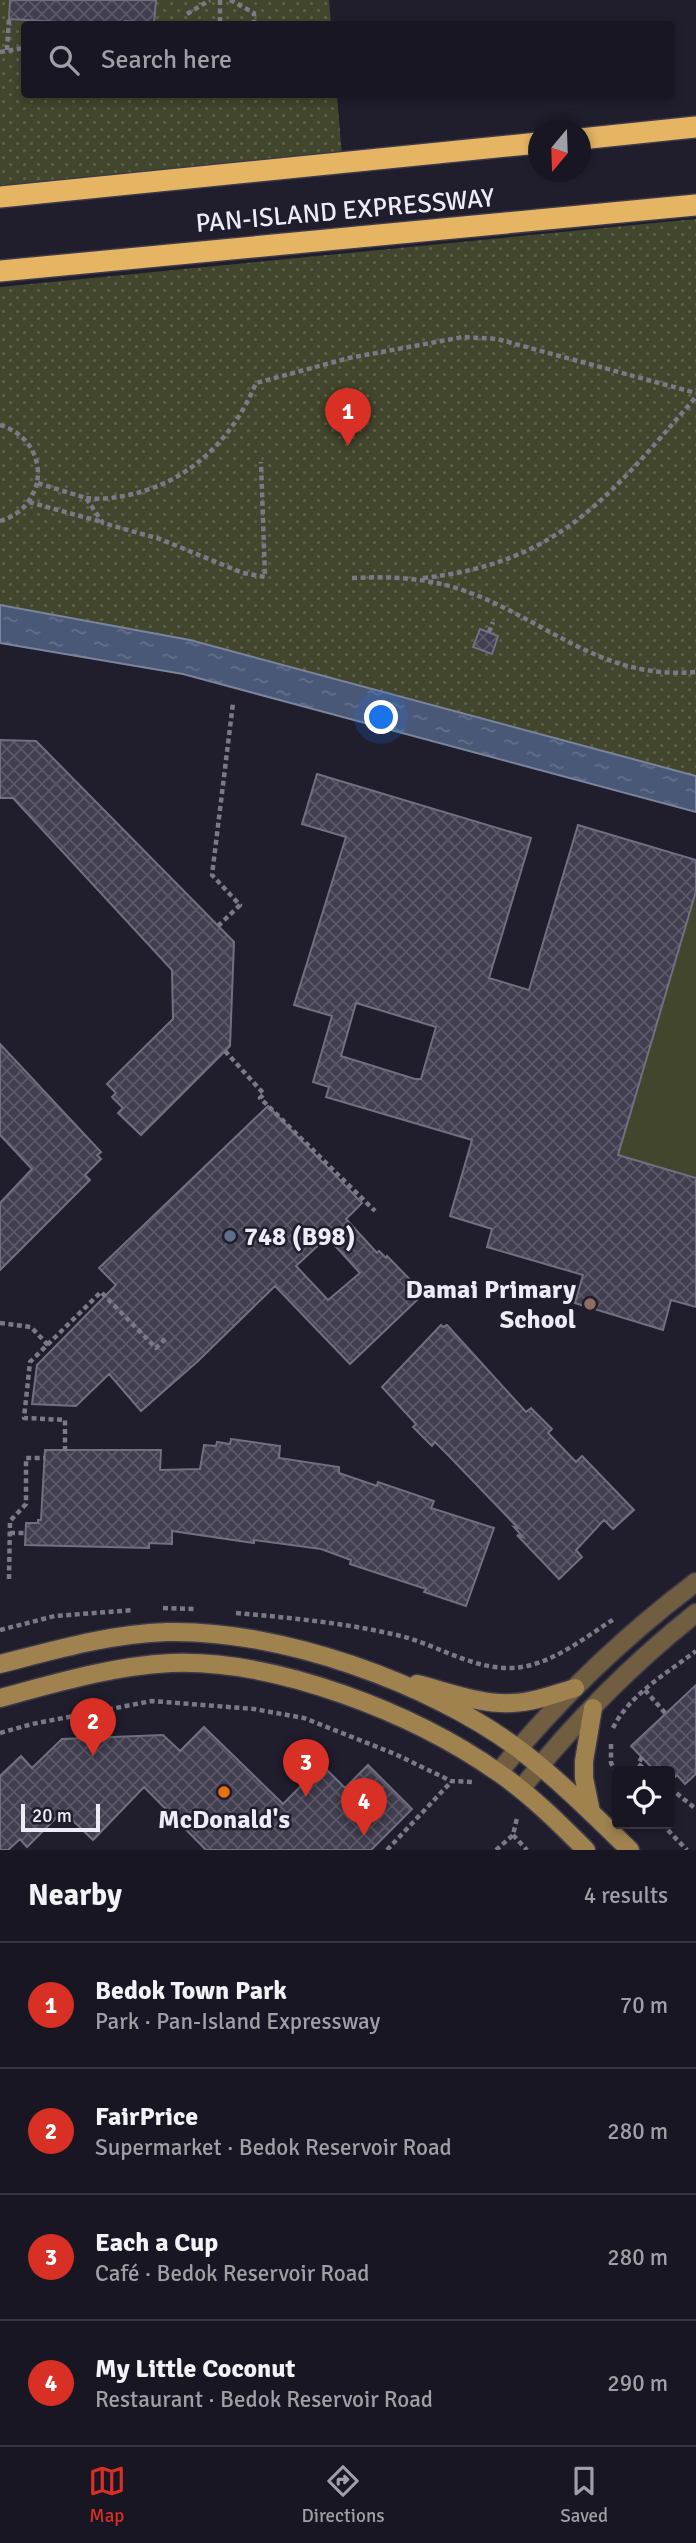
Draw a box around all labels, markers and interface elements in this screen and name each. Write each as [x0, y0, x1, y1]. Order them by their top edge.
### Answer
search box [21, 21, 675, 98]
icon: search [45, 41, 83, 79]
text: Search here [101, 44, 232, 76]
north arrow [528, 119, 591, 182]
street label: PAN-ISLAND EXPRESSWAY [194, 182, 496, 240]
pin: 1 [325, 388, 371, 446]
your location [364, 700, 398, 734]
place label: 748 (B98) [244, 1221, 355, 1253]
marker: 748 (B98) [222, 1228, 238, 1244]
place label: Damai Primary School [406, 1274, 576, 1336]
marker: Damai Primary School [582, 1296, 598, 1312]
pin: 2 [70, 1698, 116, 1756]
pin: 3 [283, 1739, 329, 1797]
map controls [612, 1766, 675, 1829]
button: locate [612, 1766, 675, 1829]
pin: 4 [341, 1778, 387, 1836]
marker: McDonald's [216, 1784, 232, 1800]
scale bar [21, 1801, 100, 1833]
text: 20 m [32, 1804, 72, 1828]
place label: McDonald's [158, 1804, 290, 1836]
text: Nearby [28, 1877, 122, 1914]
text: 4 results [584, 1881, 668, 1910]
text: Bedok Town Park [95, 1975, 287, 2007]
text: 1 [45, 1991, 57, 2020]
text: 70 m [620, 1991, 668, 2020]
text: Park · Pan-Island Expressway [95, 2007, 380, 2036]
text: FairPrice [95, 2101, 198, 2133]
text: 2 [45, 2117, 57, 2146]
text: 280 m [607, 2117, 668, 2146]
text: Supermarket · Bedok Reservoir Road [95, 2133, 452, 2162]
text: Each a Cup [95, 2227, 218, 2259]
text: 3 [45, 2243, 57, 2272]
text: 280 m [607, 2243, 668, 2272]
text: Café · Bedok Reservoir Road [95, 2259, 370, 2288]
text: My Little Coconut [95, 2353, 295, 2385]
text: 4 [45, 2369, 57, 2398]
text: 290 m [607, 2369, 668, 2398]
text: Restaurant · Bedok Reservoir Road [95, 2385, 433, 2414]
tab: Map [88, 2462, 126, 2528]
tab: Directions [302, 2462, 385, 2528]
tab: Saved [560, 2462, 608, 2528]

